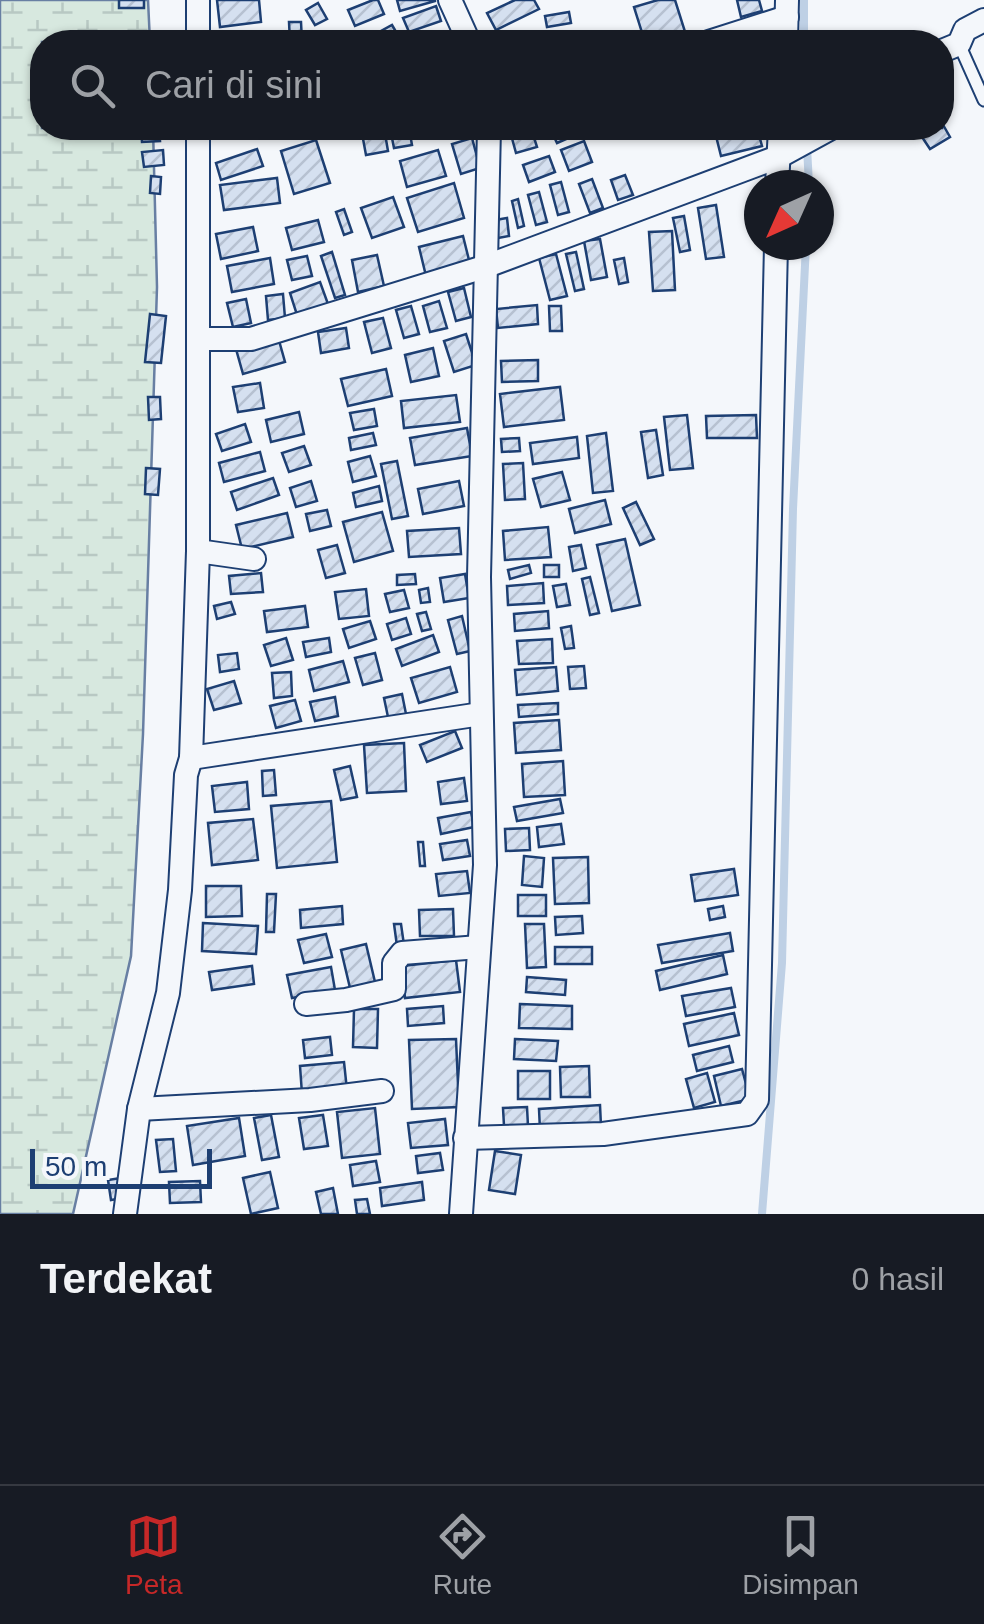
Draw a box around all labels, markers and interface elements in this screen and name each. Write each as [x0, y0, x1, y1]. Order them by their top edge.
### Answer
search box [30, 30, 954, 140]
icon: search [65, 58, 120, 113]
text: Cari di sini [145, 64, 322, 106]
north arrow [744, 170, 834, 260]
scale bar [30, 1144, 212, 1188]
text: 50 m [45, 1151, 107, 1182]
text: Terdekat [40, 1255, 212, 1302]
text: 0 hasil [852, 1261, 944, 1297]
tab: Peta [125, 1509, 183, 1601]
tab: Rute [433, 1509, 492, 1601]
tab: Disimpan [742, 1509, 859, 1601]

